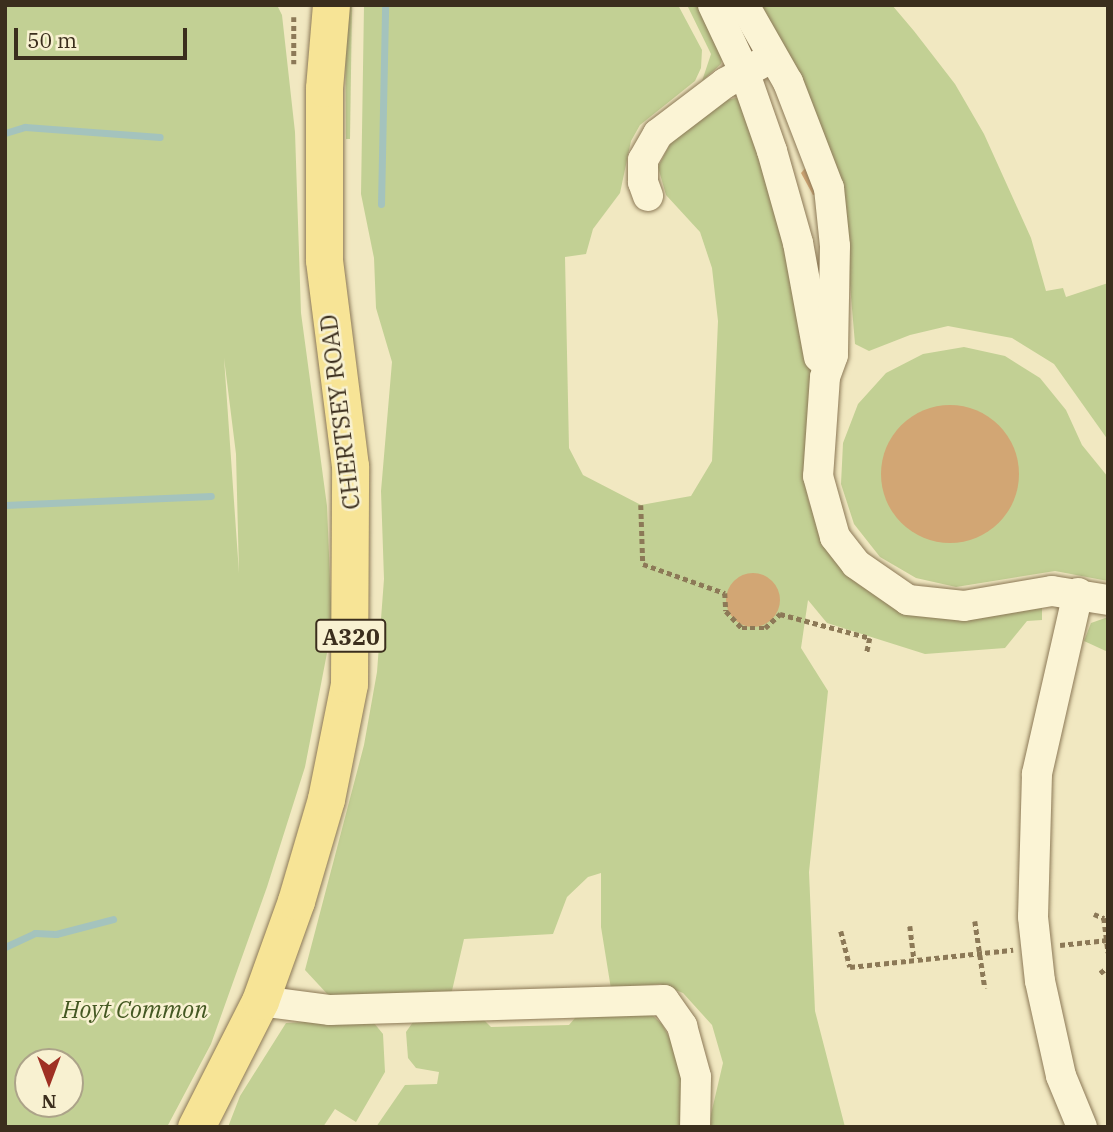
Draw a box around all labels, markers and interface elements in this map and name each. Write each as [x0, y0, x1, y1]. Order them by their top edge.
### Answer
scale bar [18, 14, 191, 58]
text: 50 m [27, 26, 77, 54]
street label: CHERTSEY ROAD [314, 313, 366, 511]
road number: A320 [314, 616, 388, 656]
park label: Hoyt Common [62, 996, 208, 1024]
north arrow [14, 1048, 84, 1118]
text: N [41, 1090, 57, 1114]

